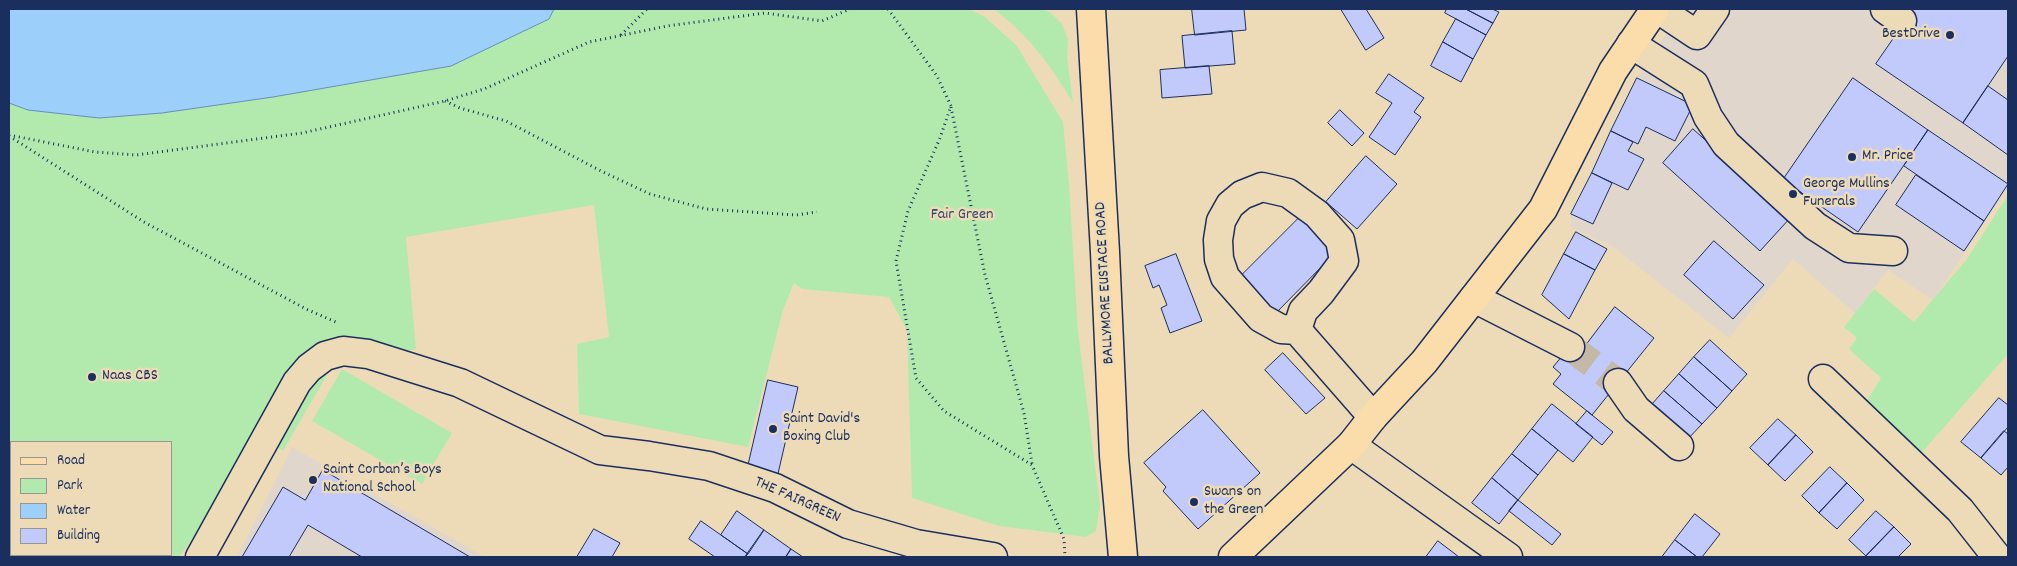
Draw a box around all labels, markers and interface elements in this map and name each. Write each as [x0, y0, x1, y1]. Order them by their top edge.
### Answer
place label: BestDrive [1882, 25, 1940, 45]
marker: BestDrive [1944, 29, 1956, 41]
place label: Mr. Price [1862, 147, 1913, 167]
marker: Mr. Price [1846, 151, 1858, 163]
place label: George Mullins Funerals [1803, 175, 1890, 213]
marker: George Mullins Funerals [1787, 188, 1799, 200]
street label: BALLYMORE EUSTACE ROAD [1092, 201, 1120, 365]
park label: Fair Green [931, 206, 993, 226]
place label: Naas CBS [102, 367, 158, 387]
marker: Naas CBS [86, 371, 98, 383]
place label: Saint David's Boxing Club [783, 410, 860, 448]
marker: Saint David's Boxing Club [767, 423, 779, 435]
legend [10, 441, 172, 556]
text: Road [57, 450, 85, 472]
place label: Saint Corban’s Boys National School [323, 461, 442, 499]
street label: THE FAIRGREEN [751, 473, 843, 529]
marker: Saint Corban’s Boys National School [307, 474, 319, 486]
text: Park [57, 475, 83, 497]
place label: Swans on the Green [1204, 483, 1263, 521]
marker: Swans on the Green [1188, 496, 1200, 508]
text: Water [57, 500, 90, 522]
text: Building [57, 525, 100, 547]

